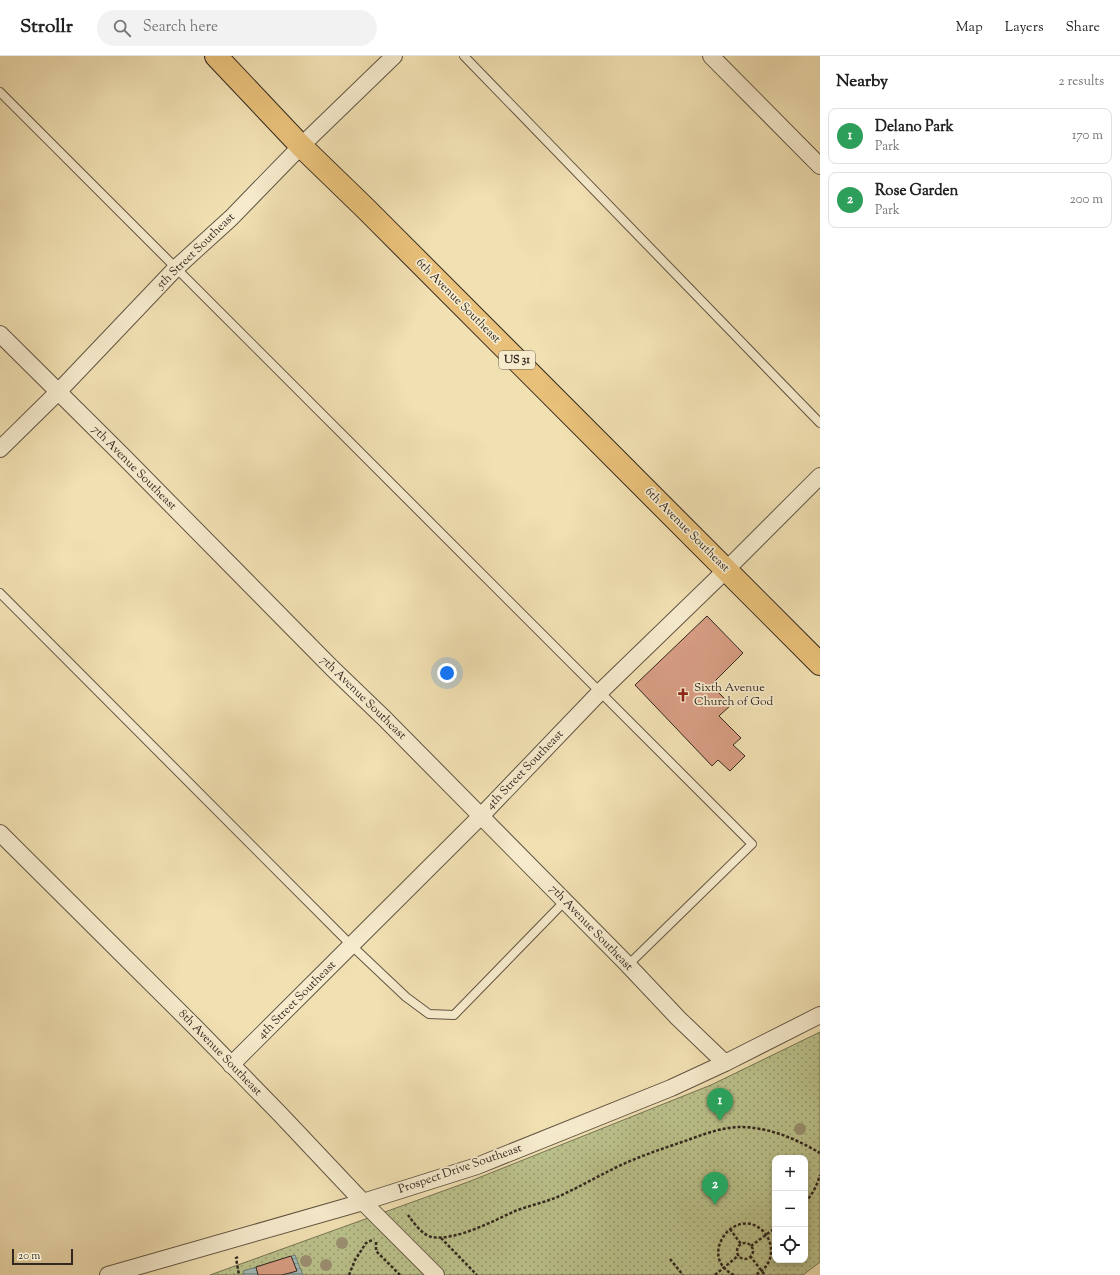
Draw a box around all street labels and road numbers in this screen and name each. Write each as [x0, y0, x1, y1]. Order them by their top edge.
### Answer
street label: 5th Street Southeast [152, 209, 239, 294]
street label: 6th Avenue Southeast [411, 254, 505, 348]
road number: US 31 [499, 351, 535, 369]
street label: 7th Avenue Southeast [87, 421, 181, 515]
street label: 6th Avenue Southeast [640, 483, 734, 577]
street label: 7th Avenue Southeast [316, 652, 410, 744]
street label: 4th Street Southeast [482, 726, 568, 814]
street label: 7th Avenue Southeast [545, 881, 637, 975]
street label: 4th Street Southeast [254, 957, 340, 1043]
street label: 8th Avenue Southeast [174, 1006, 266, 1100]
street label: Prospect Drive Southeast [396, 1139, 524, 1199]

